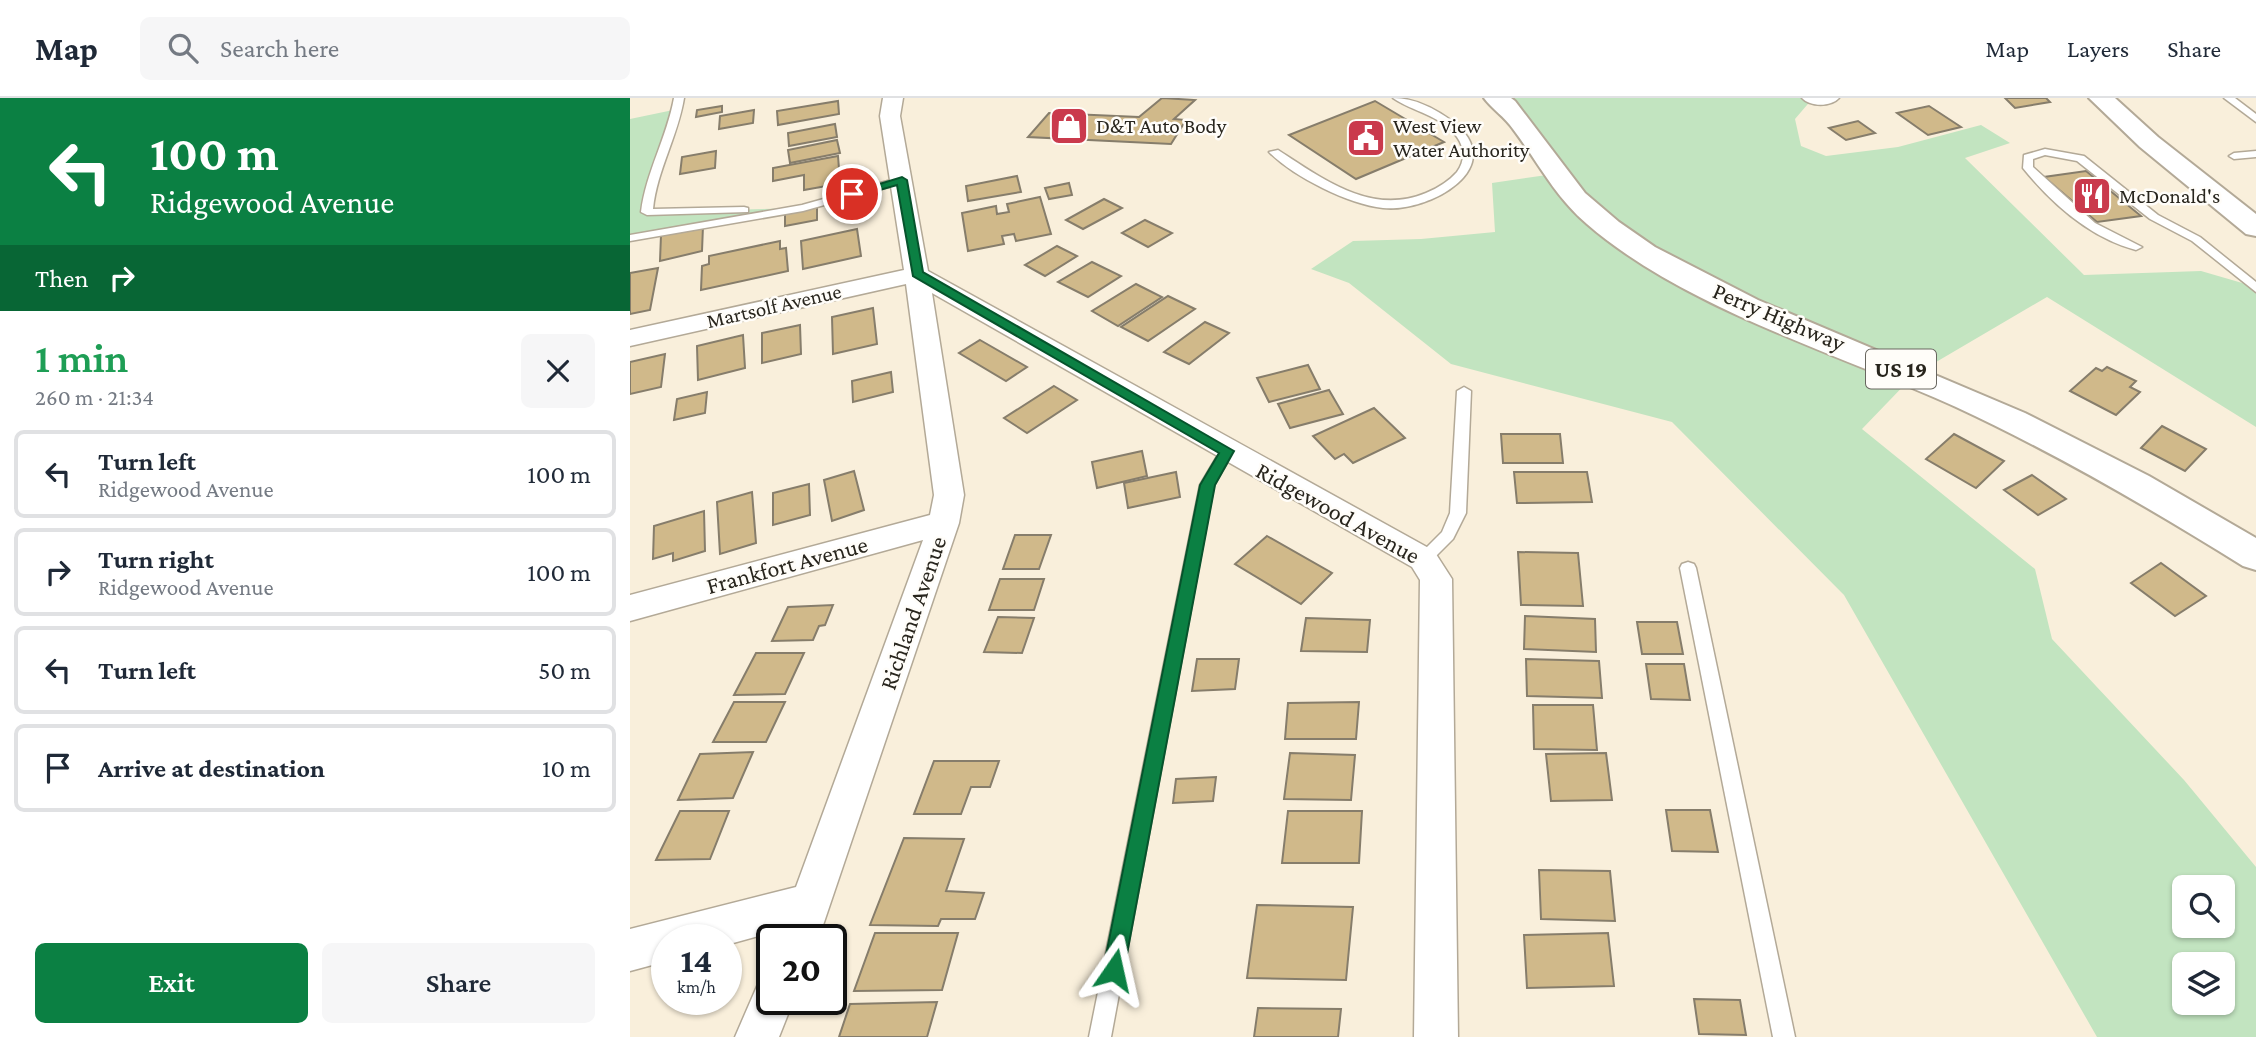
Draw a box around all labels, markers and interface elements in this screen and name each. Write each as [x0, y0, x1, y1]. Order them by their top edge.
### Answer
search box [140, 17, 630, 80]
icon: search [164, 29, 202, 67]
text: Map [35, 30, 98, 67]
text: Search here [220, 34, 339, 63]
text: Map [1985, 35, 2029, 62]
text: Layers [2067, 35, 2129, 62]
text: Share [2167, 35, 2221, 62]
shop icon: D&T Auto Body [1048, 105, 1090, 147]
place label: D&T Auto Body [1096, 114, 1227, 138]
place label: West View Water Authority [1393, 114, 1530, 162]
public building icon: West View Water Authority [1345, 117, 1387, 159]
icon: left [35, 126, 126, 217]
text: 100 m [150, 126, 279, 181]
pin [822, 164, 882, 224]
icon: arrive [833, 175, 871, 213]
restaurant icon: McDonald's [2071, 175, 2113, 217]
text: Ridgewood Avenue [150, 184, 394, 220]
place label: McDonald's [2119, 184, 2220, 208]
icon: right [103, 259, 141, 297]
text: Then [35, 264, 89, 293]
street label: Perry Highway [1709, 277, 1850, 357]
street label: Martsolf Avenue [704, 279, 844, 333]
text: 1 min [35, 334, 128, 381]
button: close [521, 334, 595, 408]
road number: US 19 [1866, 350, 1936, 388]
text: 260 m · 21:34 [35, 384, 154, 410]
text: Turn left [98, 447, 196, 476]
icon: left [39, 455, 77, 493]
street label: Ridgewood Avenue [1252, 456, 1425, 569]
text: 100 m [527, 460, 591, 489]
text: Ridgewood Avenue [98, 476, 274, 502]
street label: Frankfort Avenue [703, 530, 870, 599]
street label: Richland Avenue [874, 533, 951, 693]
text: Turn right [98, 545, 214, 574]
icon: right [39, 553, 77, 591]
text: 100 m [527, 558, 591, 587]
text: Ridgewood Avenue [98, 574, 274, 600]
icon: left [39, 651, 77, 689]
text: Turn left [98, 656, 196, 685]
text: 50 m [538, 656, 591, 685]
icon: arrive [39, 749, 77, 787]
text: Arrive at destination [98, 754, 325, 783]
text: 10 m [542, 754, 591, 783]
map controls [2172, 875, 2235, 1015]
button: search [2172, 875, 2235, 938]
speed limit sign: 20 [756, 924, 847, 1015]
position arrow [1077, 933, 1151, 1007]
text: 14 [681, 941, 712, 980]
button: Exit [35, 943, 308, 1023]
button: Share [322, 943, 595, 1023]
button: layers [2172, 952, 2235, 1015]
text: km/h [677, 977, 716, 997]

